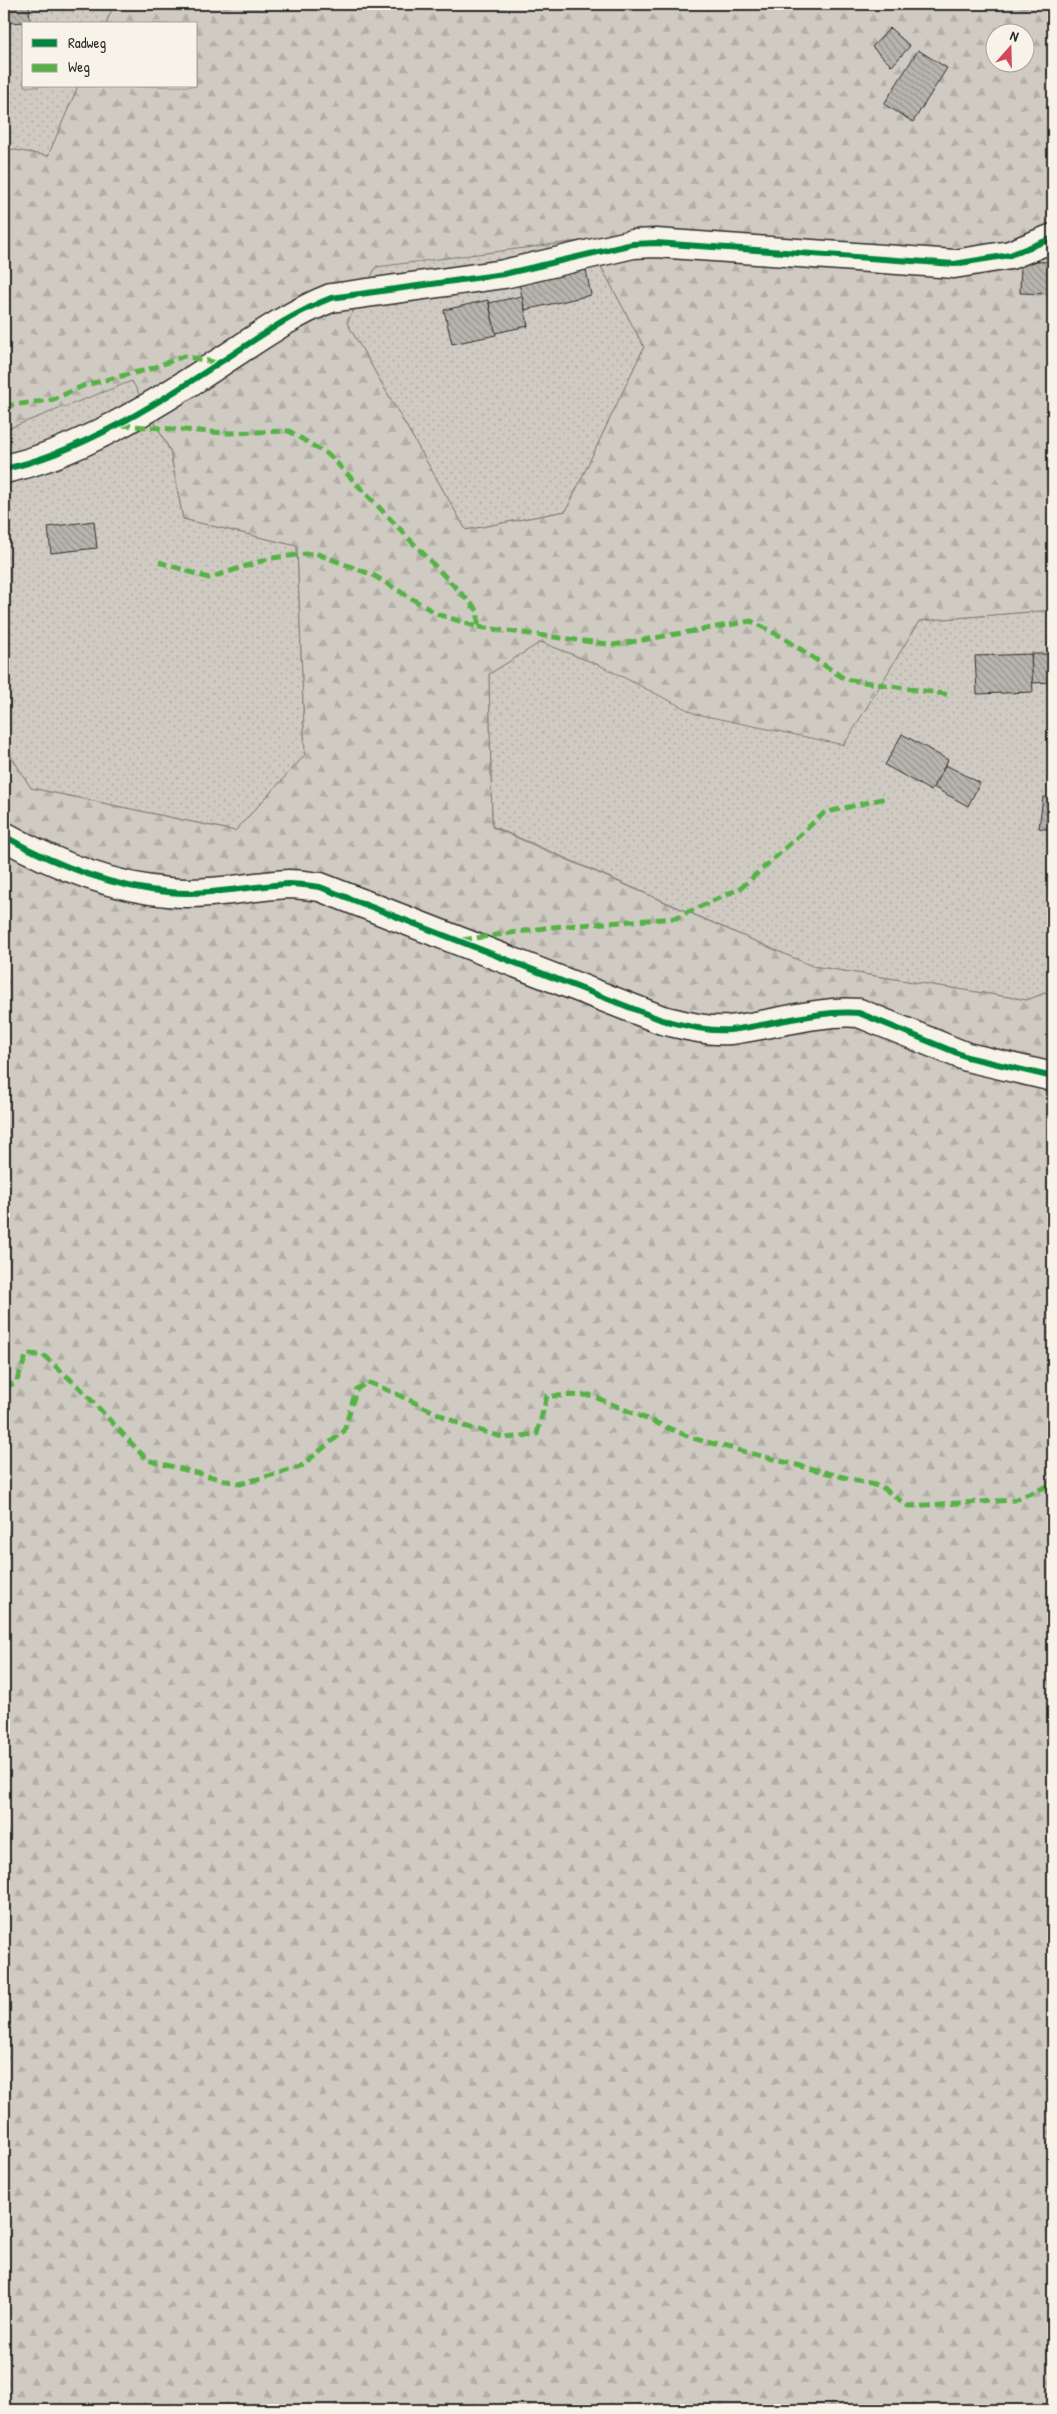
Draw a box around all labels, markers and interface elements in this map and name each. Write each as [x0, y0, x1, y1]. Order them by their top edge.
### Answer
legend [22, 22, 198, 88]
north arrow [984, 22, 1034, 72]
text: N [1008, 25, 1022, 46]
text: Radweg [68, 32, 106, 53]
text: Weg [68, 56, 90, 77]

